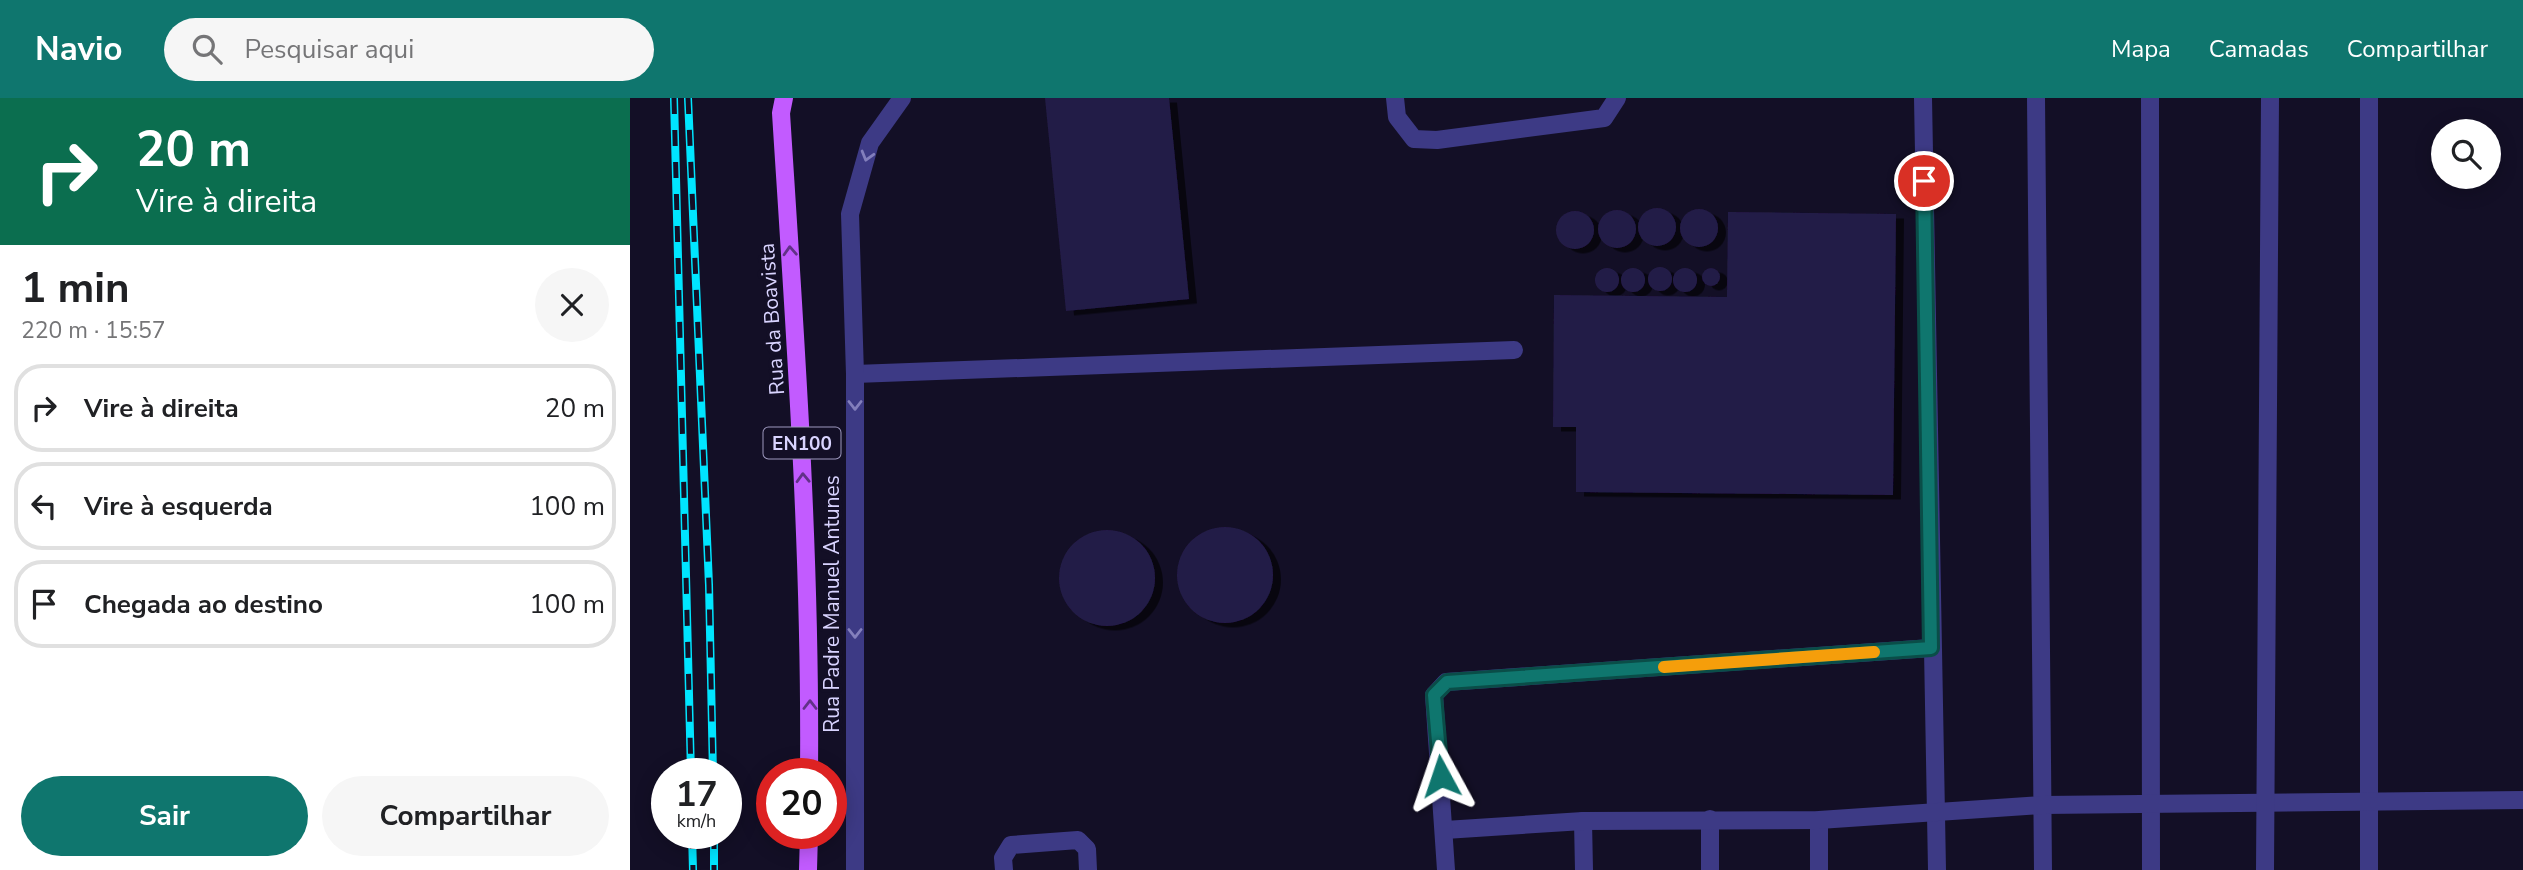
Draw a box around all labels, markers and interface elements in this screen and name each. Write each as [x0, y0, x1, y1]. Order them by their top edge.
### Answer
search box [164, 18, 654, 81]
text: Navio [35, 27, 122, 72]
icon: search [188, 30, 226, 68]
text: Pesquisar aqui [244, 32, 414, 67]
text: Mapa [2111, 33, 2171, 65]
text: Camadas [2209, 33, 2309, 65]
text: Compartilhar [2347, 33, 2488, 65]
text: 20 m [136, 116, 251, 183]
map controls [2431, 119, 2501, 189]
button: search [2431, 119, 2501, 189]
icon: right [21, 126, 112, 217]
one-way arrow [860, 149, 875, 161]
pin [1894, 151, 1954, 211]
icon: arrive [1905, 162, 1943, 200]
text: Vire à direita [136, 180, 317, 223]
street label: Rua da Boavista [753, 242, 791, 396]
one-way arrow [782, 245, 797, 256]
text: 1 min [21, 260, 130, 317]
button: close [535, 268, 609, 342]
text: 220 m · 15:57 [21, 315, 166, 346]
icon: right [25, 389, 63, 427]
text: Vire à direita [84, 391, 239, 426]
text: 20 m [545, 391, 605, 426]
one-way arrow [847, 401, 863, 411]
road number: EN100 [764, 428, 840, 458]
one-way arrow [796, 472, 811, 483]
street label: Rua Padre Manuel Antunes [818, 475, 846, 733]
icon: left [25, 487, 63, 525]
text: Vire à esquerda [84, 489, 273, 524]
text: 100 m [529, 489, 605, 524]
icon: arrive [25, 585, 63, 623]
text: Chegada ao destino [84, 587, 323, 622]
text: 100 m [529, 587, 605, 622]
one-way arrow [847, 628, 863, 639]
one-way arrow [802, 700, 818, 710]
position arrow [1404, 739, 1478, 813]
speed limit sign: 20 [756, 758, 847, 849]
text: 17 [675, 771, 718, 818]
button: Sair [21, 776, 308, 856]
button: Compartilhar [322, 776, 609, 856]
text: km/h [677, 809, 716, 833]

